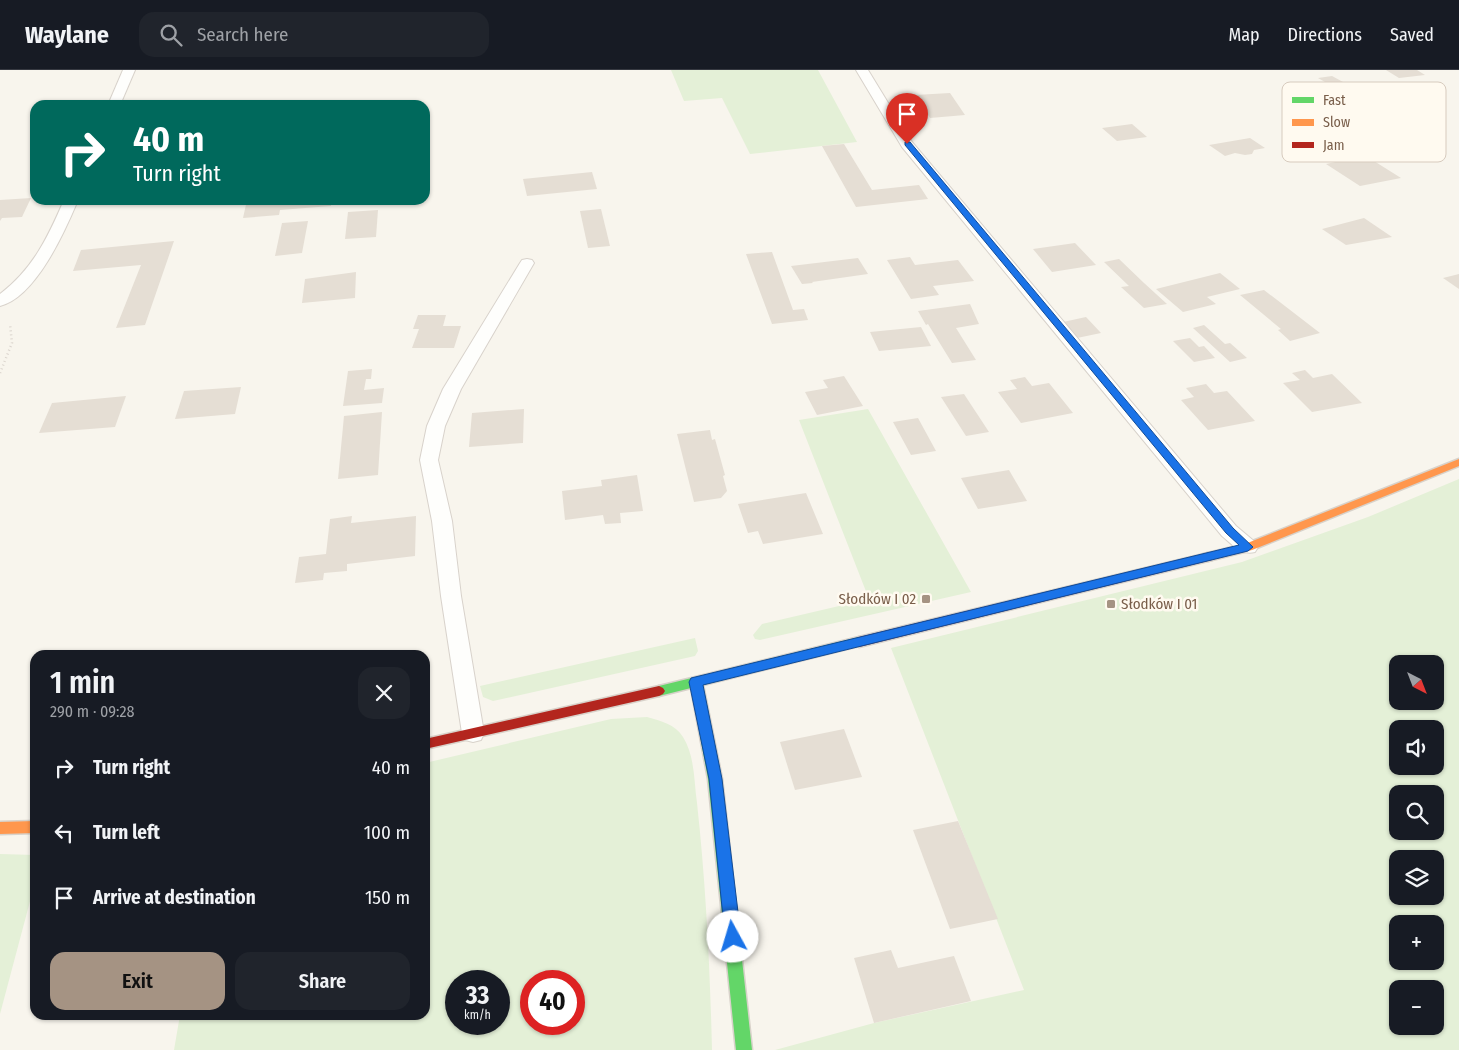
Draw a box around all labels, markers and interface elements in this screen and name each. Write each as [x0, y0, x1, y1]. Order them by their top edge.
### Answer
search box [139, 12, 489, 57]
text: Waylane [25, 21, 109, 49]
icon: search [157, 21, 185, 49]
text: Search here [197, 23, 288, 46]
text: Map [1228, 24, 1260, 46]
text: Directions [1288, 24, 1362, 46]
text: Saved [1390, 24, 1434, 46]
legend [1282, 82, 1446, 162]
text: Fast [1323, 92, 1346, 109]
pin [886, 93, 928, 144]
icon: arrive [893, 100, 921, 128]
text: Slow [1323, 114, 1350, 131]
text: 40 m [133, 118, 204, 160]
icon: right [50, 120, 115, 185]
text: Jam [1323, 137, 1344, 154]
text: Turn right [133, 160, 221, 187]
place label: Słodków I 02 [839, 590, 916, 608]
marker: Słodków I 02 [920, 593, 932, 605]
place label: Słodków I 01 [1121, 595, 1197, 613]
marker: Słodków I 01 [1105, 598, 1117, 610]
north arrow [1389, 655, 1444, 710]
map controls [1389, 655, 1444, 1035]
text: 1 min [50, 665, 115, 701]
button: close [358, 667, 410, 719]
text: 290 m · 09:28 [50, 702, 134, 721]
button: sound [1389, 720, 1444, 775]
icon: right [50, 754, 78, 782]
text: Turn right [93, 756, 170, 779]
text: 40 m [372, 756, 410, 779]
button: search [1389, 785, 1444, 840]
icon: left [50, 819, 78, 847]
text: Turn left [93, 821, 160, 844]
text: 100 m [364, 821, 410, 844]
button: layers [1389, 850, 1444, 905]
icon: arrive [50, 884, 78, 912]
text: Arrive at destination [93, 886, 256, 909]
text: 150 m [365, 886, 410, 909]
position arrow [706, 910, 758, 962]
button: + [1389, 915, 1444, 970]
button: Exit [50, 952, 225, 1010]
button: Share [235, 952, 410, 1010]
speed limit sign: 40 [520, 970, 585, 1035]
button: − [1389, 980, 1444, 1035]
text: 33 [466, 981, 489, 1011]
text: km/h [464, 1008, 491, 1022]

